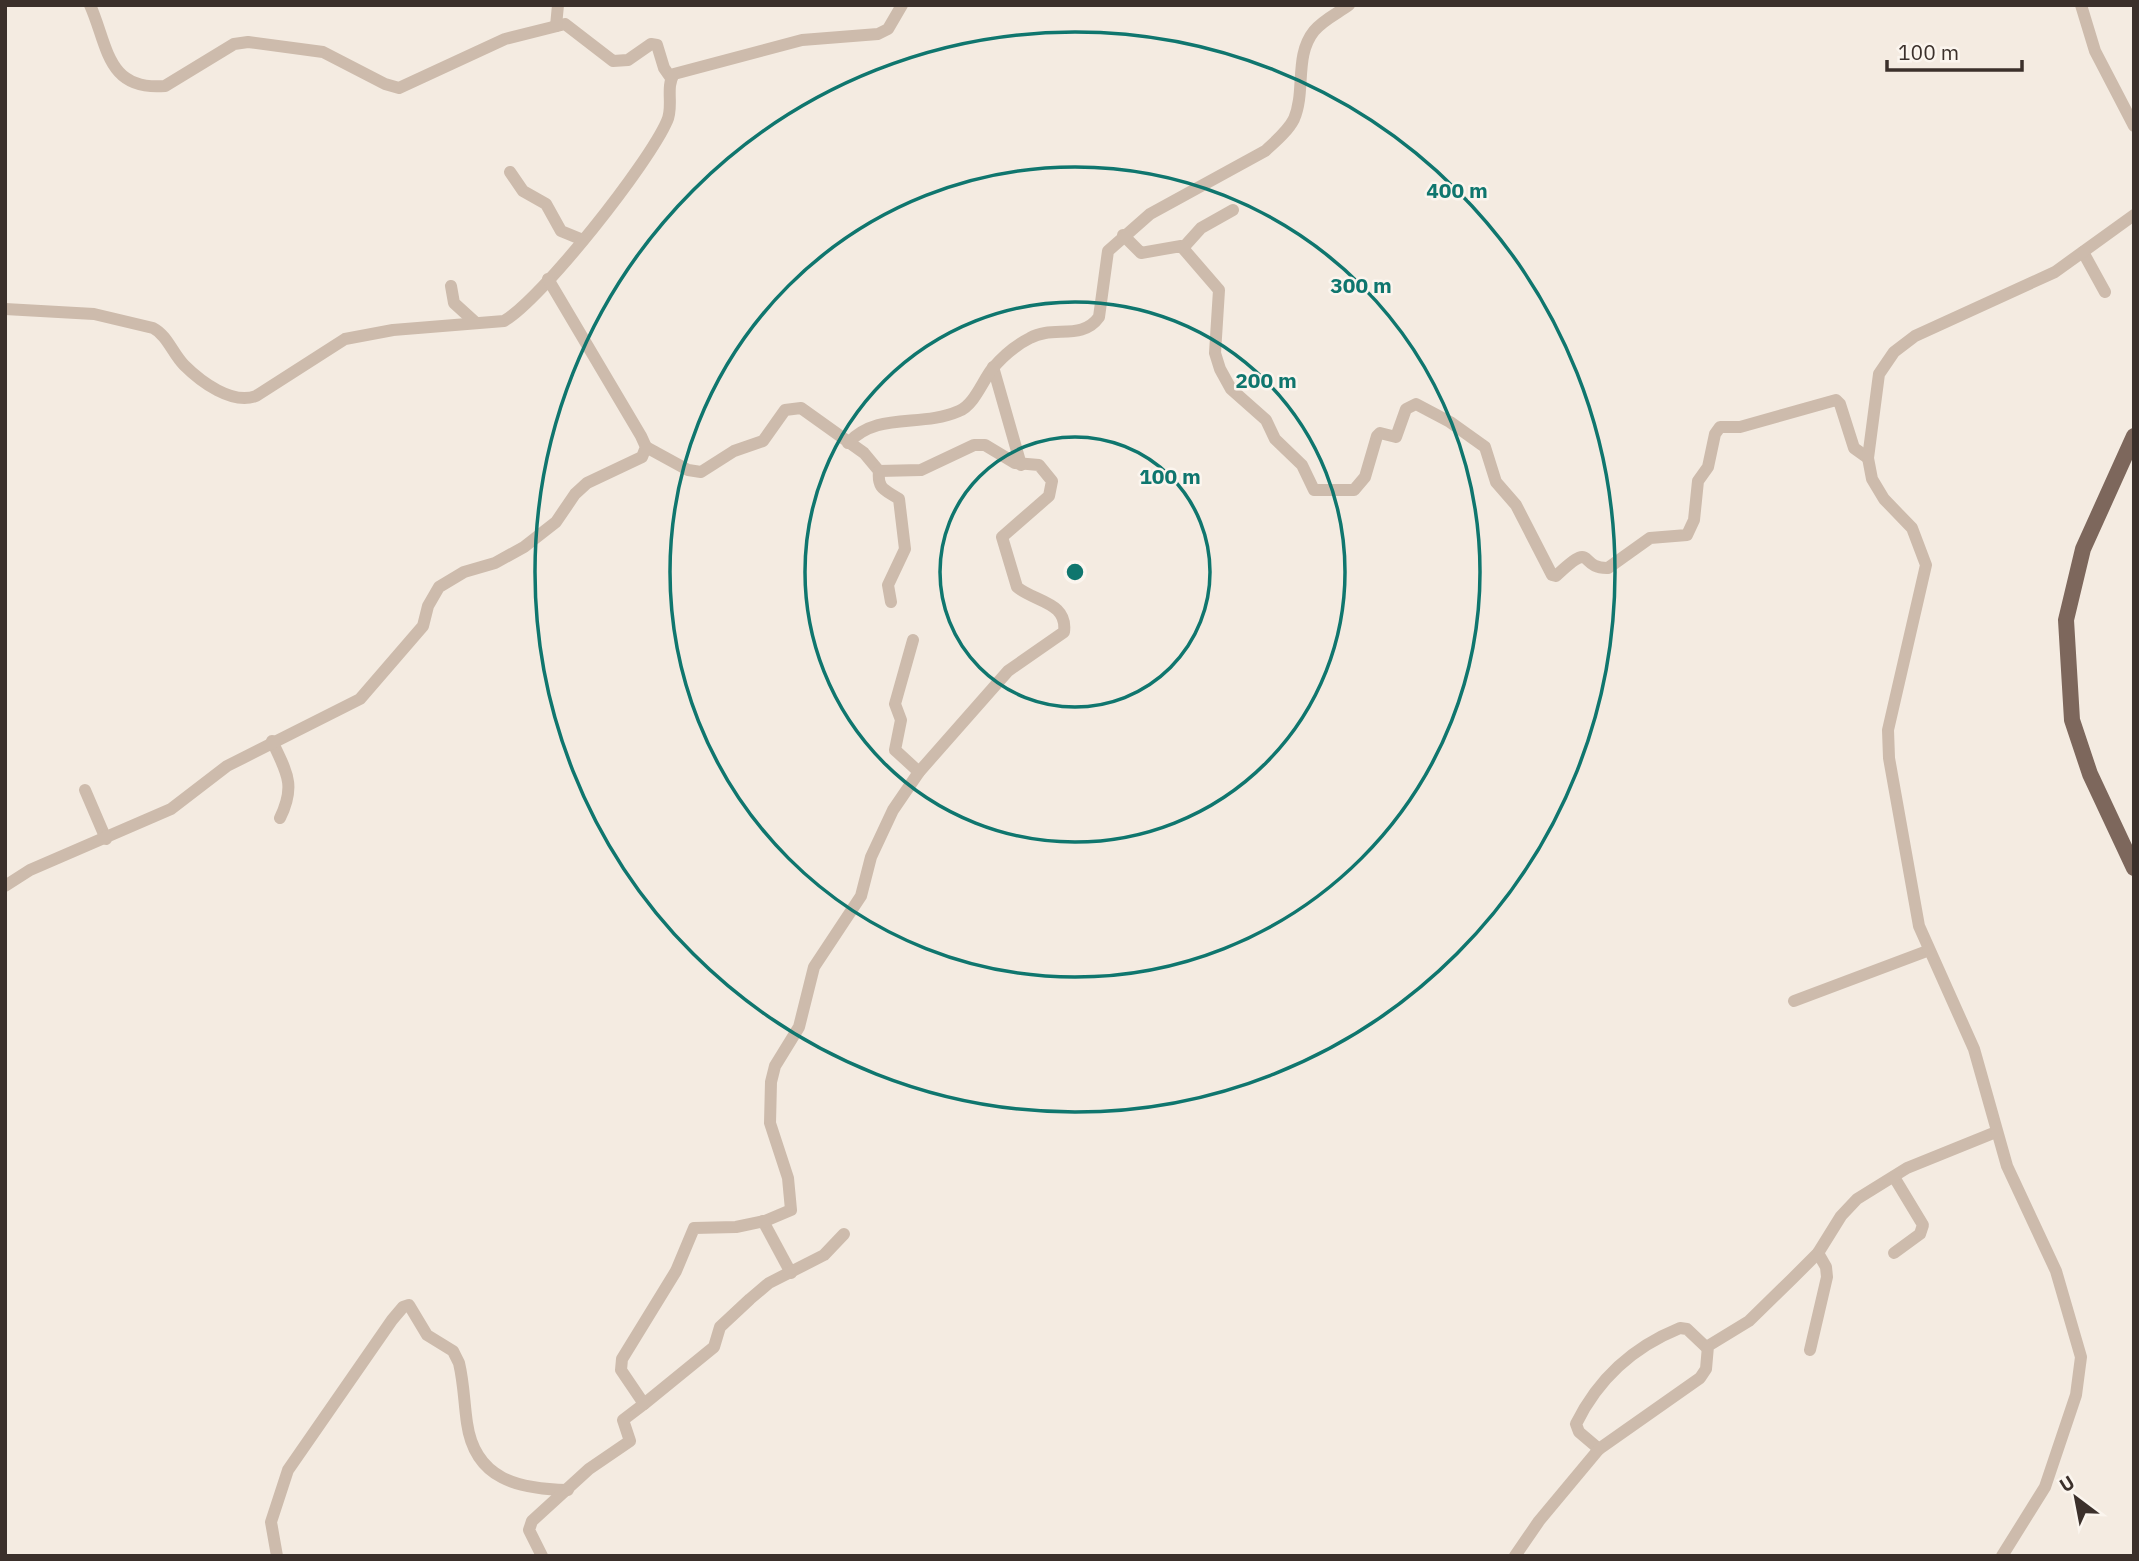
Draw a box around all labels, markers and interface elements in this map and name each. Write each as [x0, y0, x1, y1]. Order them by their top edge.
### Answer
scale bar [1887, 28, 2022, 72]
text: 100 m [1898, 38, 1959, 66]
text: 400 m [1426, 176, 1488, 204]
text: 300 m [1330, 271, 1392, 299]
text: 200 m [1235, 366, 1297, 394]
text: 100 m [1139, 462, 1201, 490]
centre of rings [1063, 560, 1087, 584]
north arrow [2041, 1463, 2111, 1533]
text: U [2055, 1470, 2079, 1497]

